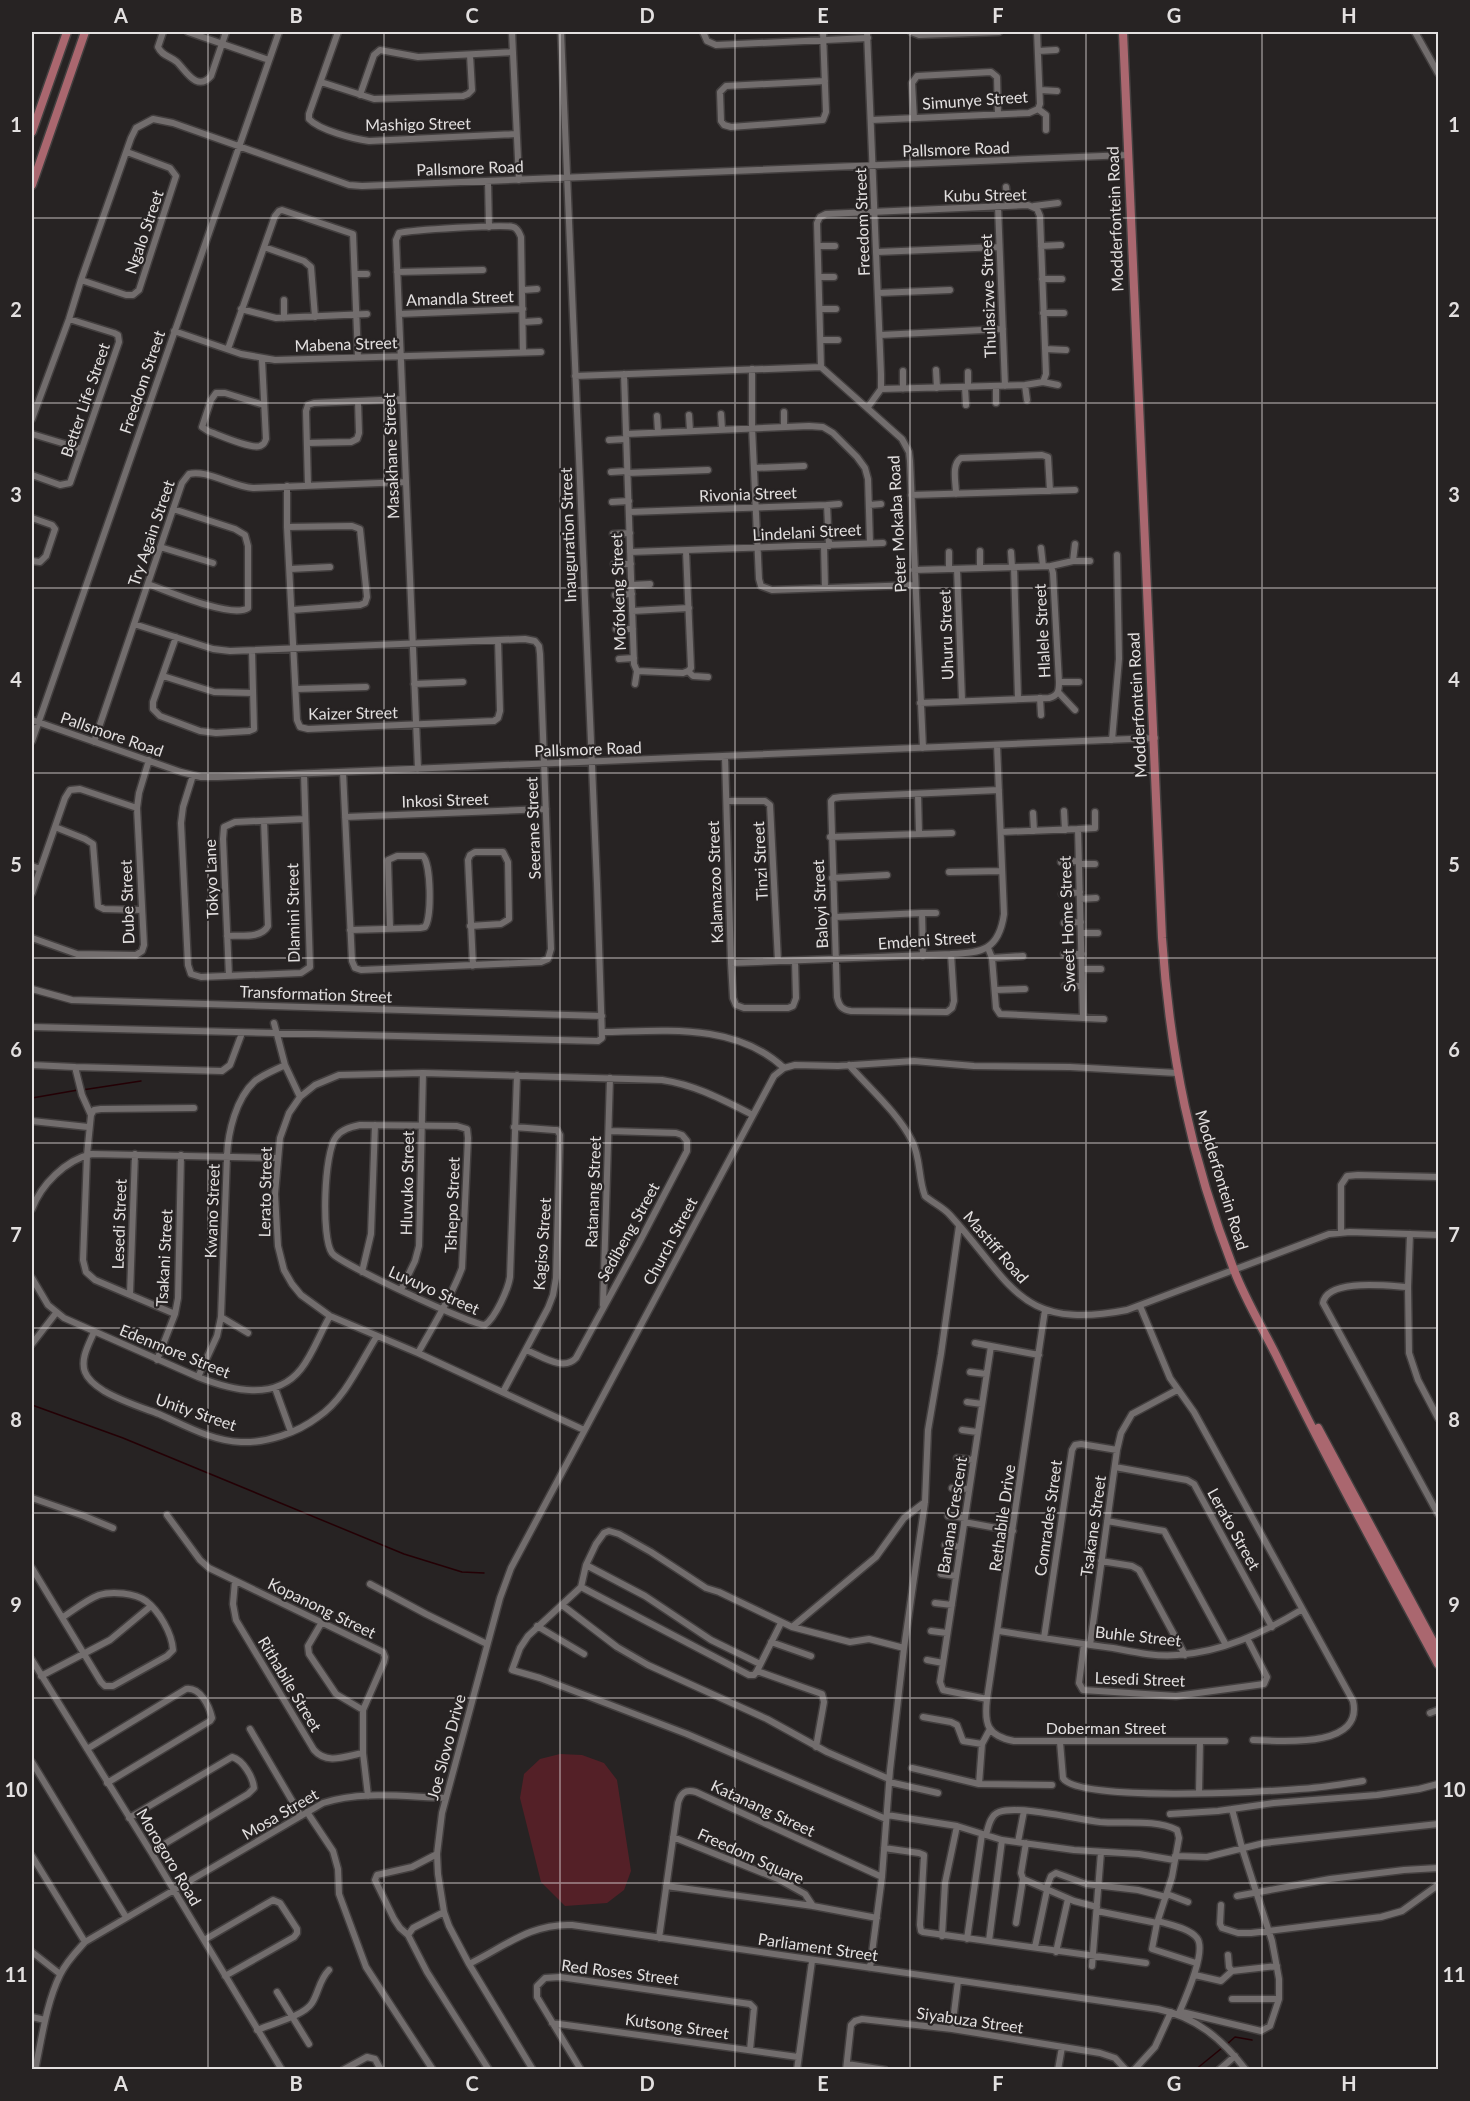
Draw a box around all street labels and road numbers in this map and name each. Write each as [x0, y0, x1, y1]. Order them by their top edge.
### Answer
street label: Simunye Street [921, 86, 1029, 113]
street label: Mashigo Street [365, 113, 471, 134]
street label: Pallsmore Road [902, 137, 1010, 160]
street label: Modderfontein Road [1102, 146, 1127, 292]
street label: Pallsmore Road [416, 156, 524, 179]
street label: Freedom Street [850, 167, 873, 276]
street label: Kubu Street [943, 184, 1027, 205]
street label: Ngalo Street [120, 187, 167, 276]
street label: Thulasizwe Street [976, 233, 999, 358]
street label: Amandla Street [406, 286, 514, 309]
street label: Freedom Street [115, 327, 168, 436]
street label: Mabena Street [294, 332, 398, 355]
street label: Better Life Street [56, 340, 113, 459]
street label: Masakhane Street [379, 392, 402, 519]
street label: Peter Mokaba Road [883, 455, 910, 593]
street label: Inauguration Street [556, 467, 579, 603]
street label: Try Again Street [123, 477, 178, 588]
street label: Rivonia Street [699, 482, 797, 505]
street label: Lindelani Street [752, 519, 862, 544]
street label: Mofokeng Street [606, 533, 629, 651]
street label: Hlalele Street [1030, 583, 1053, 679]
street label: Uhuru Street [934, 589, 957, 681]
street label: Modderfontein Road [1123, 632, 1150, 778]
street label: Kaizer Street [308, 702, 398, 723]
street label: Pallsmore Road [58, 707, 166, 760]
street label: Pallsmore Road [534, 737, 642, 760]
street label: Seerane Street [521, 776, 544, 880]
street label: Inkosi Street [401, 788, 489, 811]
street label: Kalamazoo Street [703, 820, 726, 944]
street label: Tinzi Street [748, 821, 771, 901]
street label: Tokyo Lane [200, 839, 221, 919]
street label: Sweet Home Street [1055, 855, 1078, 993]
street label: Dube Street [116, 859, 137, 945]
street label: Baloyi Street [808, 859, 831, 949]
street label: Dlamini Street [282, 863, 303, 963]
street label: Emdeni Street [877, 927, 977, 952]
street label: Transformation Street [239, 981, 393, 1006]
street label: Modderfontein Road [1192, 1107, 1253, 1252]
street label: Hluvuko Street [396, 1130, 417, 1236]
street label: Ratanang Street [581, 1136, 604, 1248]
street label: Lerato Street [254, 1146, 275, 1237]
street label: Tshepo Street [440, 1156, 463, 1253]
street label: Kwano Street [200, 1163, 223, 1259]
street label: Lesedi Street [107, 1178, 130, 1270]
street label: Sedibeng Street [592, 1178, 663, 1285]
street label: Church Street [638, 1193, 701, 1288]
street label: Kagiso Street [529, 1197, 554, 1291]
street label: Mastiff Road [960, 1207, 1033, 1287]
street label: Tsakani Street [151, 1209, 176, 1307]
street label: Luvuyo Street [386, 1261, 483, 1318]
street label: Edenmore Street [117, 1320, 234, 1381]
street label: Unity Street [153, 1389, 239, 1434]
street label: Banana Crescent [933, 1455, 970, 1575]
street label: Comrades Street [1030, 1458, 1065, 1577]
street label: Rethabile Drive [985, 1463, 1018, 1573]
street label: Tsakane Street [1076, 1474, 1109, 1578]
street label: Lerato Street [1204, 1485, 1265, 1573]
street label: Kopanong Street [265, 1573, 379, 1642]
street label: Buhle Street [1094, 1622, 1182, 1649]
street label: Rithabile Street [255, 1633, 326, 1735]
street label: Lesedi Street [1094, 1667, 1186, 1690]
street label: Joe Slovo Drive [422, 1692, 469, 1802]
street label: Doberman Street [1046, 1718, 1167, 1737]
street label: Katanang Street [708, 1775, 818, 1840]
street label: Mosa Street [238, 1784, 321, 1843]
street label: Morogoro Road [133, 1805, 206, 1909]
street label: Freedom Square [695, 1824, 807, 1887]
street label: Parliament Street [757, 1929, 880, 1964]
street label: Red Roses Street [560, 1955, 680, 1988]
street label: Siyabuza Street [915, 2003, 1025, 2036]
street label: Kutsong Street [624, 2009, 730, 2042]

